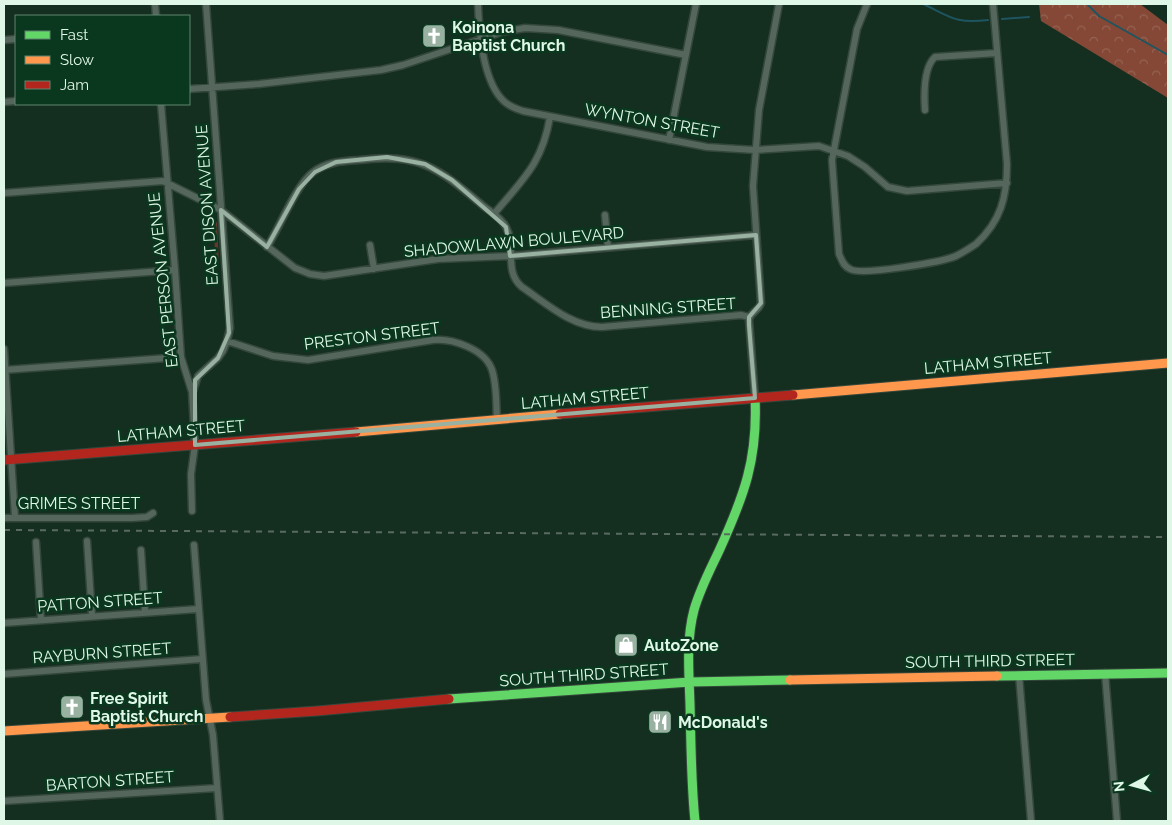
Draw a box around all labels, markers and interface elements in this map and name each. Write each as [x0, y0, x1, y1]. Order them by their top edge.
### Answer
legend [15, 15, 190, 105]
place label: Koinona Baptist Church [452, 18, 565, 55]
church icon: Koinona Baptist Church [421, 23, 447, 49]
text: Fast [60, 26, 88, 44]
text: Slow [60, 51, 94, 69]
text: Jam [60, 76, 89, 94]
street label: WYNTON STREET [583, 100, 721, 142]
street label: EAST DISON AVENUE [192, 124, 222, 286]
street label: EAST PERSON AVENUE [144, 191, 182, 368]
street label: SHADOWLAWN BOULEVARD [403, 223, 625, 261]
street label: BENNING STREET [599, 294, 737, 322]
street label: PRESTON STREET [303, 318, 441, 354]
street label: LATHAM STREET [923, 348, 1053, 378]
street label: LATHAM STREET [520, 383, 650, 413]
street label: LATHAM STREET [116, 416, 246, 446]
street label: GRIMES STREET [18, 494, 140, 513]
street label: PATTON STREET [37, 588, 164, 616]
shop icon: AutoZone [613, 632, 639, 658]
place label: AutoZone [644, 636, 719, 655]
street label: RAYBURN STREET [32, 639, 172, 667]
street label: SOUTH THIRD STREET [905, 650, 1075, 672]
street label: SOUTH THIRD STREET [499, 660, 670, 690]
place label: Free Spirit Baptist Church [90, 689, 203, 726]
church icon: Free Spirit Baptist Church [59, 694, 85, 720]
restaurant icon: McDonald's [647, 709, 673, 735]
place label: McDonald's [678, 713, 768, 732]
north arrow [1107, 760, 1157, 810]
street label: BARTON STREET [45, 767, 175, 795]
text: N [1111, 780, 1128, 793]

